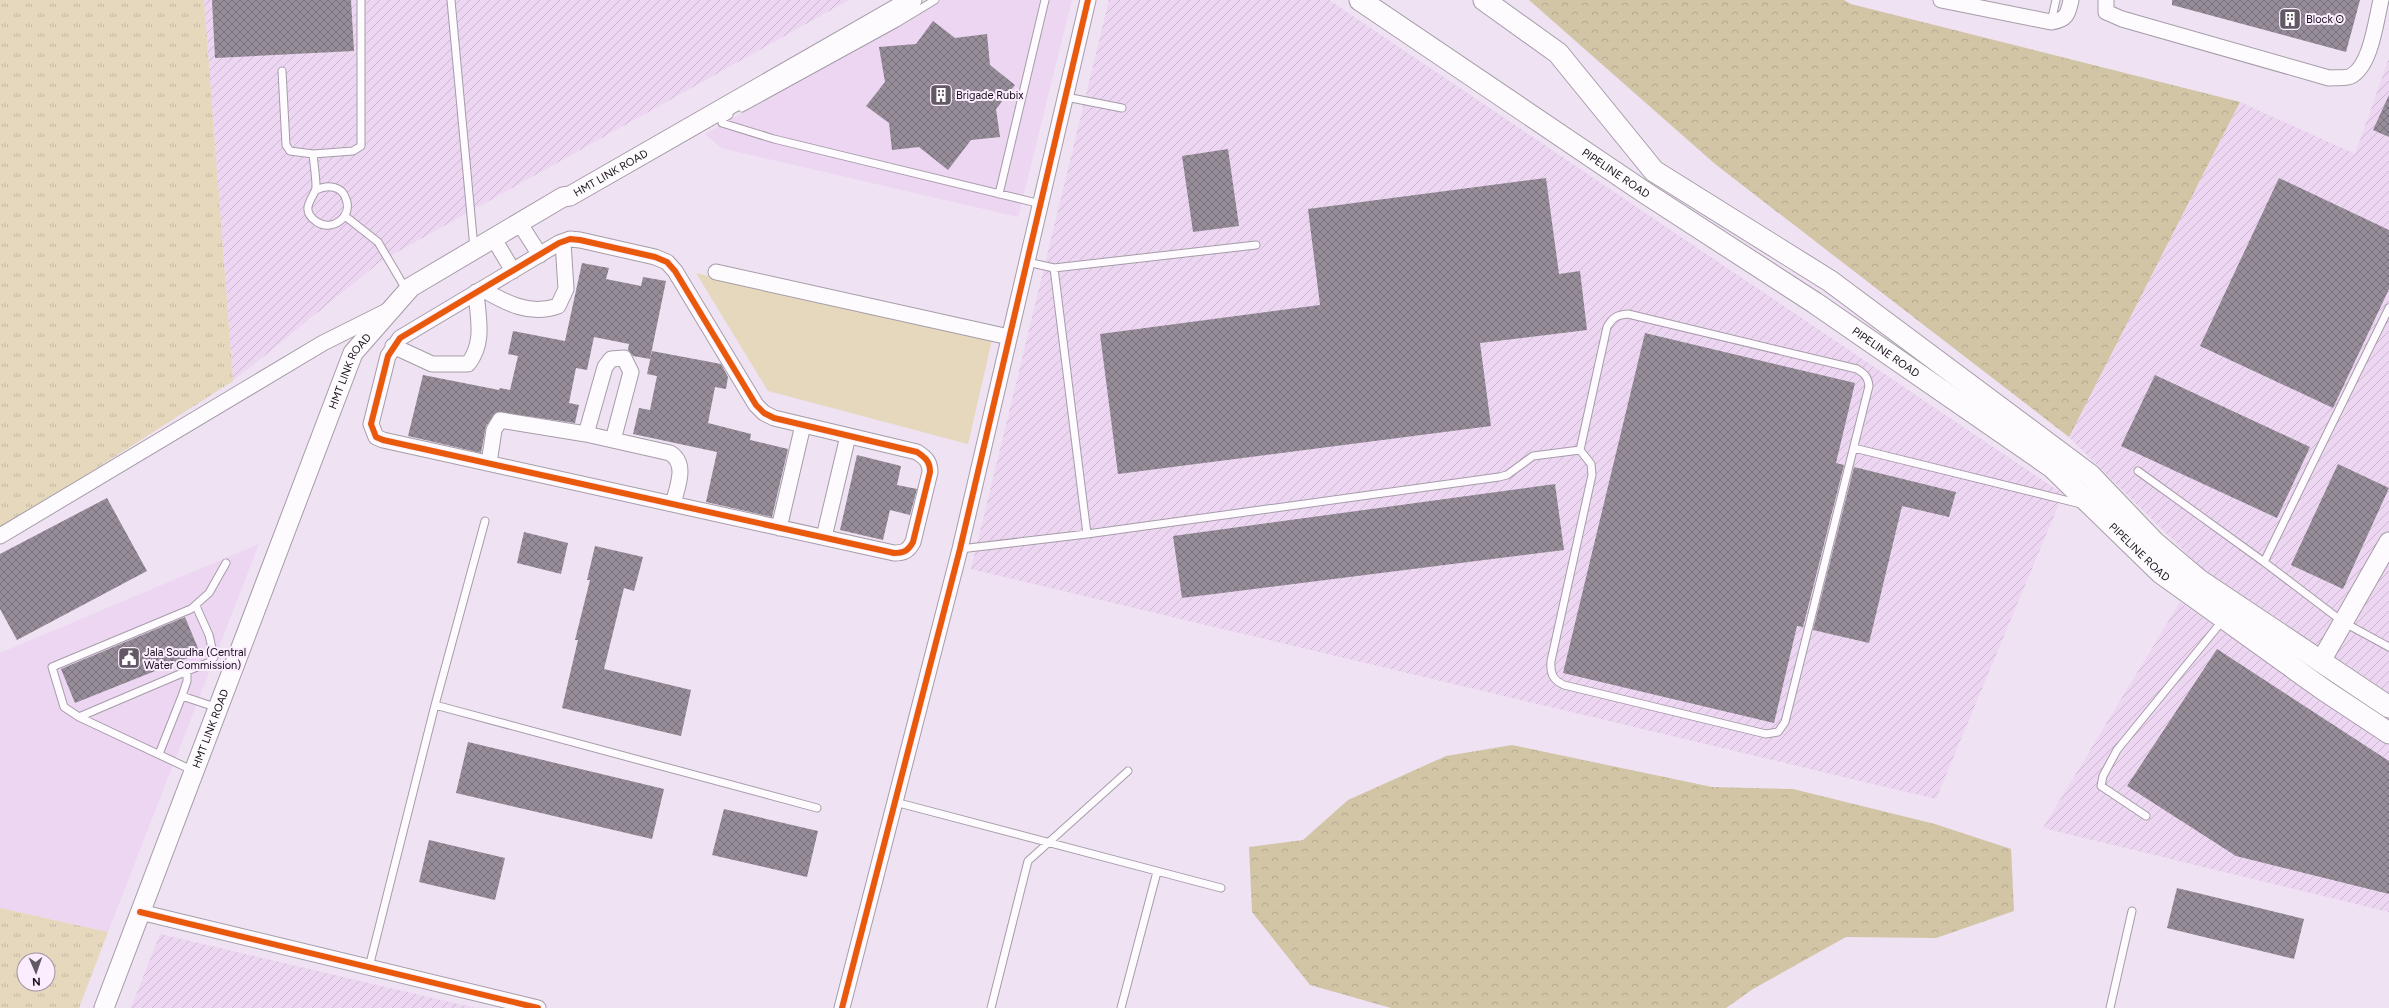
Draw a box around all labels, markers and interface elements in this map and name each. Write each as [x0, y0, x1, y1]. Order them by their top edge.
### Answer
building icon: Block O [2277, 6, 2303, 32]
place label: Block O [2306, 13, 2345, 26]
building icon: Brigade Rubix [928, 82, 954, 108]
place label: Brigade Rubix [956, 89, 1024, 102]
street label: PIPELINE ROAD [1579, 146, 1652, 201]
street label: HMT LINK ROAD [571, 147, 651, 200]
street label: PIPELINE ROAD [1849, 325, 1922, 381]
street label: HMT LINK ROAD [326, 331, 374, 411]
street label: PIPELINE ROAD [2106, 520, 2173, 585]
public building icon: Jala Soudha (Central Water Commission) [116, 645, 142, 671]
place label: Jala Soudha (Central Water Commission) [144, 646, 246, 672]
street label: HMT LINK ROAD [190, 687, 232, 770]
north arrow [16, 952, 56, 992]
text: N [32, 975, 41, 988]

